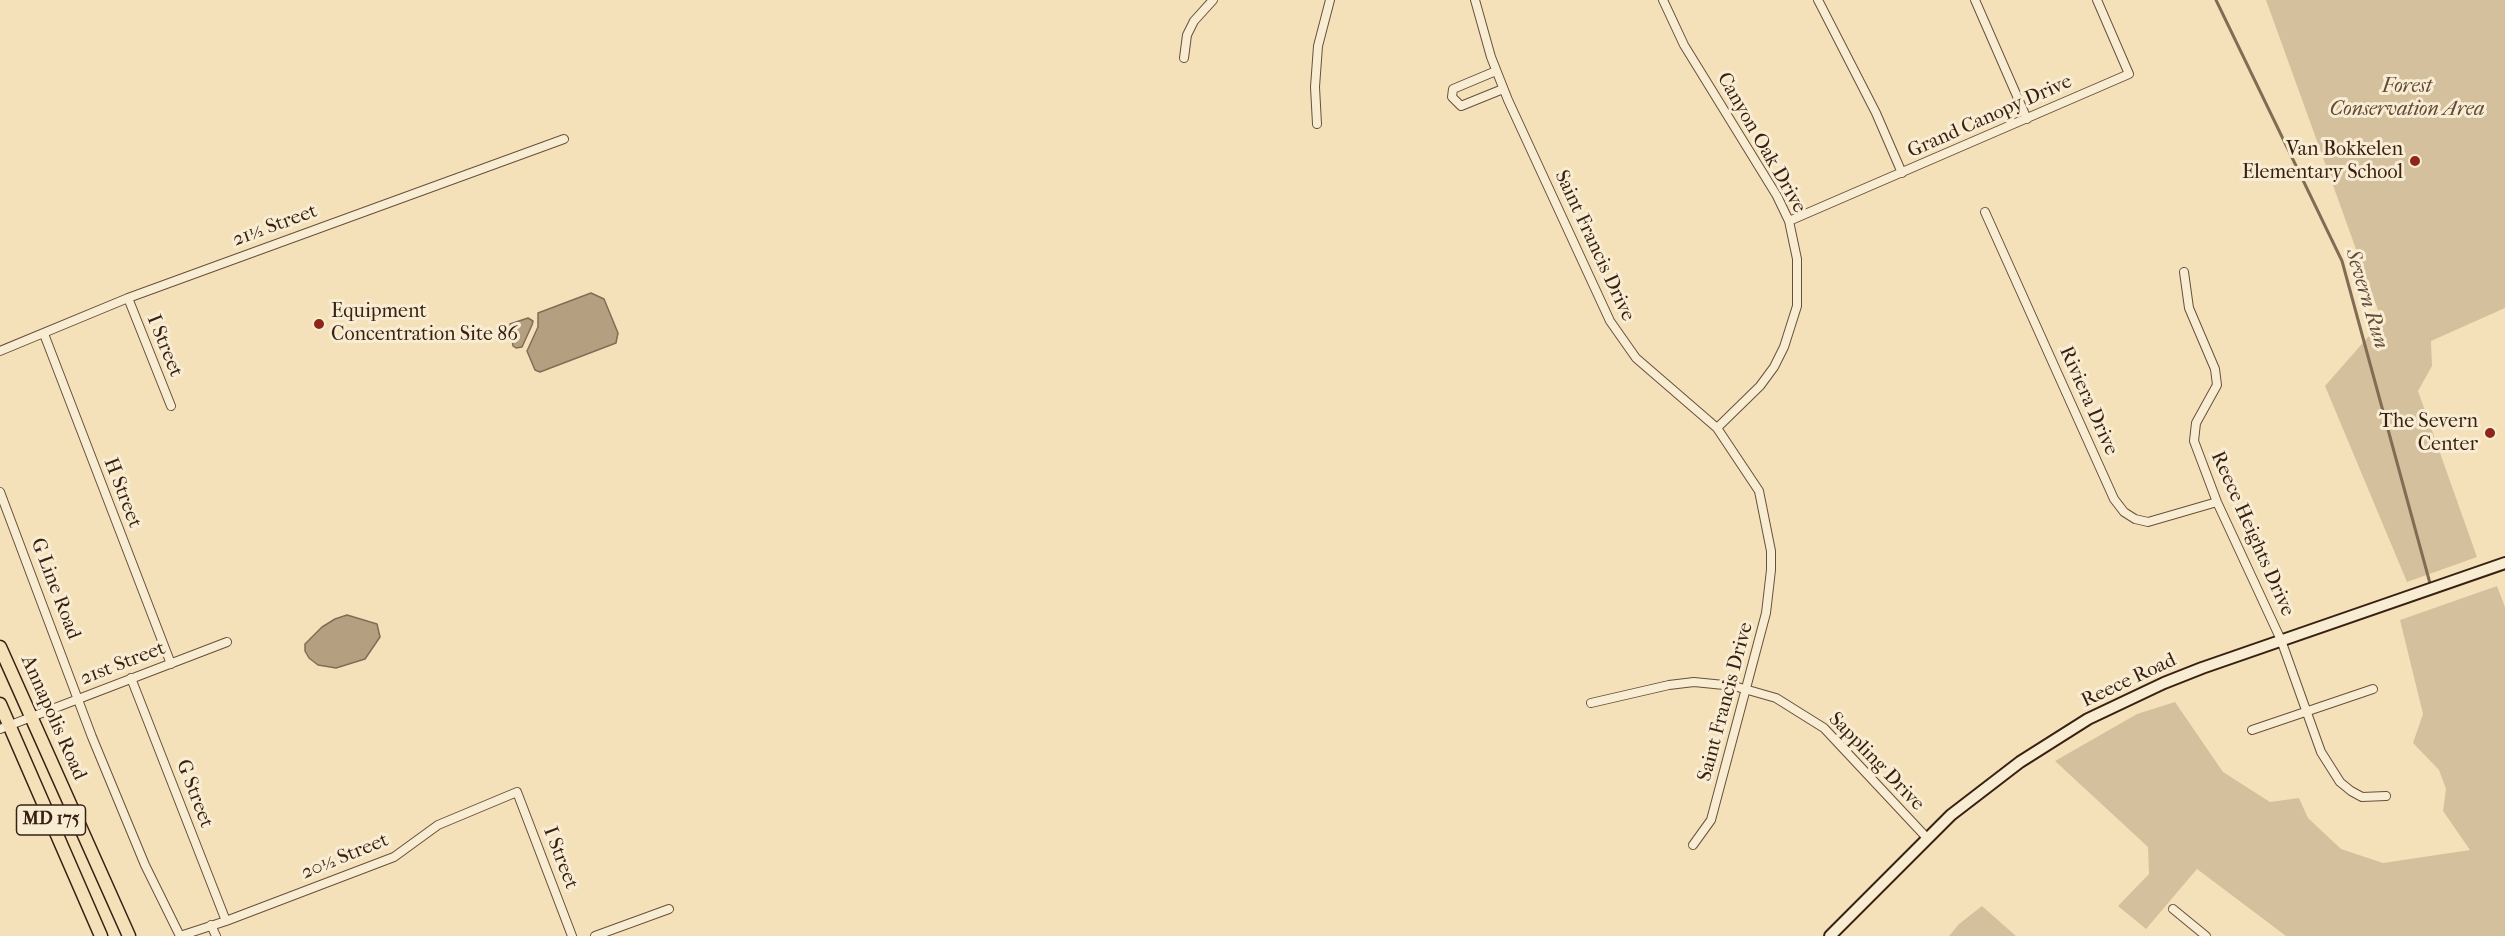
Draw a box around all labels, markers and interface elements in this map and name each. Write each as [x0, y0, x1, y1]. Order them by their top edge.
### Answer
street label: Canyon Oak Drive [1711, 68, 1811, 218]
street label: Grand Canopy Drive [1904, 70, 2076, 164]
park label: Forest Conservation Area [2330, 75, 2484, 122]
place label: Van Bokkelen Elementary School [2242, 138, 2403, 185]
marker: Van Bokkelen Elementary School [2408, 154, 2422, 168]
street label: Saint Francis Drive [1549, 167, 1639, 325]
street label: 21½ Street [229, 200, 321, 252]
water label: Severn Run [2339, 246, 2393, 352]
place label: Equipment Concentration Site 86 [331, 300, 518, 347]
street label: I Street [141, 311, 187, 381]
marker: Equipment Concentration Site 86 [312, 317, 326, 331]
street label: Riviera Drive [2053, 343, 2123, 459]
place label: The Severn Center [2379, 410, 2478, 457]
marker: The Severn Center [2483, 426, 2497, 440]
street label: Reece Heights Drive [2205, 448, 2299, 620]
street label: H Street [98, 455, 146, 531]
street label: G Line Road [25, 535, 85, 643]
street label: Saint Francis Drive [1693, 620, 1759, 784]
street label: 21st Street [77, 637, 169, 691]
street label: Reece Road [2078, 649, 2180, 713]
street label: Annapolis Road [15, 652, 91, 784]
street label: Sappling Drive [1823, 708, 1929, 816]
street label: G Street [170, 756, 218, 832]
road number: MD 175 [16, 805, 86, 835]
street label: I Street [537, 823, 583, 893]
street label: 20½ Street [298, 829, 392, 885]

